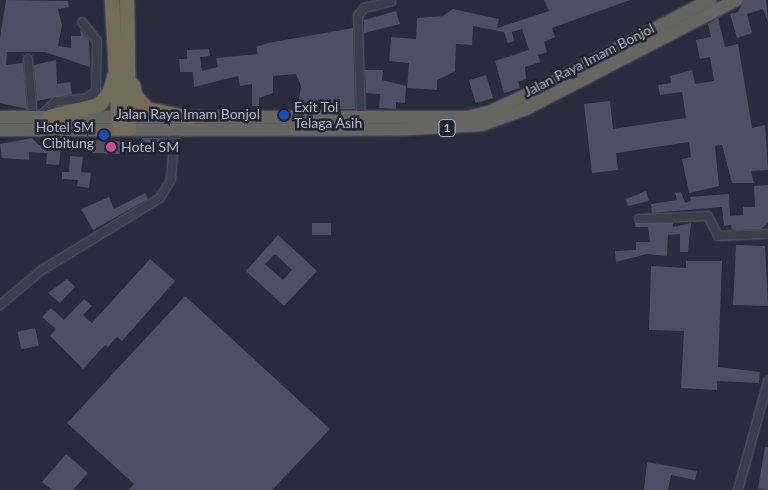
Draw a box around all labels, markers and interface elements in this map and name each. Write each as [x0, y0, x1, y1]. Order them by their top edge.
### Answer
street label: Jalan Raya Imam Bonjol [521, 20, 657, 100]
place label: Exit Tol Telaga Asih [294, 99, 363, 132]
street label: Jalan Raya Imam Bonjol [116, 106, 260, 122]
marker: Exit Tol Telaga Asih [278, 109, 290, 121]
place label: Hotel SM Cibitung [36, 119, 94, 152]
road number: 1 [438, 119, 456, 138]
marker: Hotel SM Cibitung [98, 129, 110, 141]
place label: Hotel SM [121, 139, 179, 155]
marker: Hotel SM [105, 141, 117, 153]

